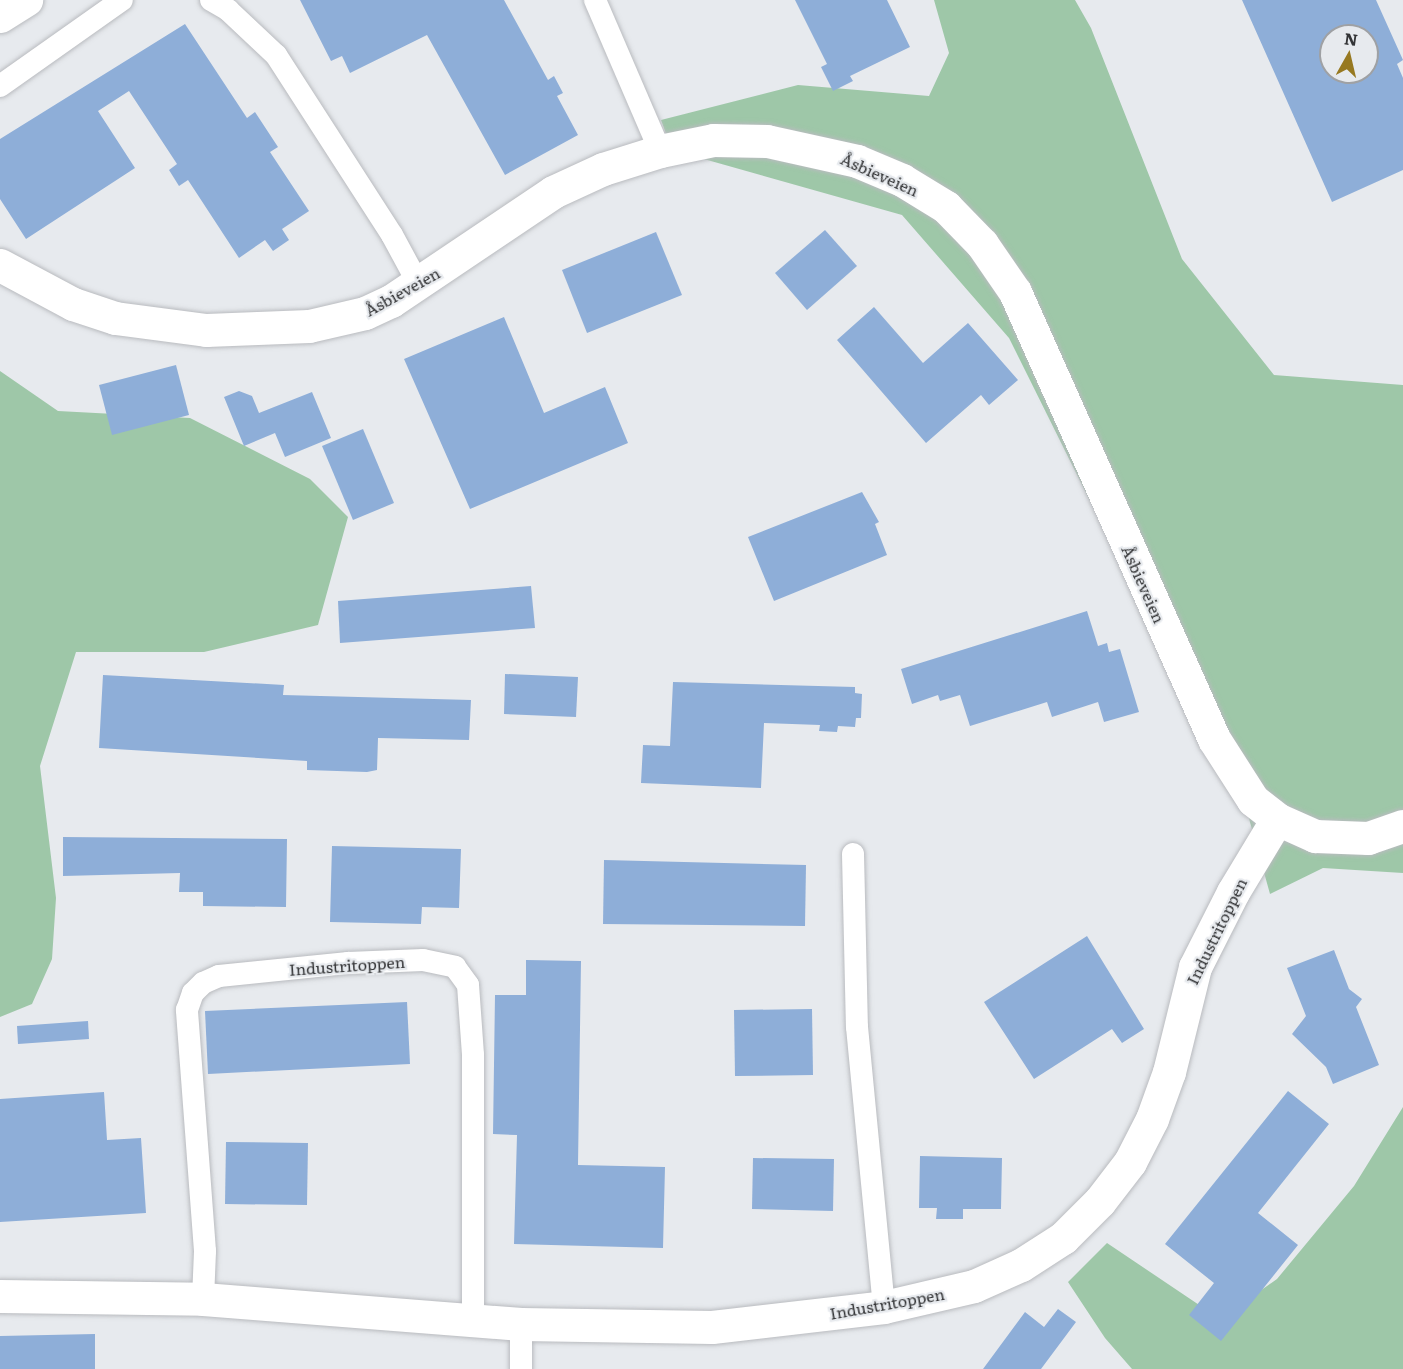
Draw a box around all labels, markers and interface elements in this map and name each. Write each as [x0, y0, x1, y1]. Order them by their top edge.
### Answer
north arrow [1319, 24, 1379, 84]
text: N [1343, 25, 1360, 51]
street label: Åsbieveien [838, 148, 922, 200]
street label: Åsbieveien [361, 262, 443, 320]
street label: Åsbieveien [1118, 542, 1170, 626]
street label: Industritoppen [1182, 875, 1250, 987]
street label: Industritoppen [288, 951, 406, 979]
street label: Industritoppen [828, 1283, 946, 1323]

